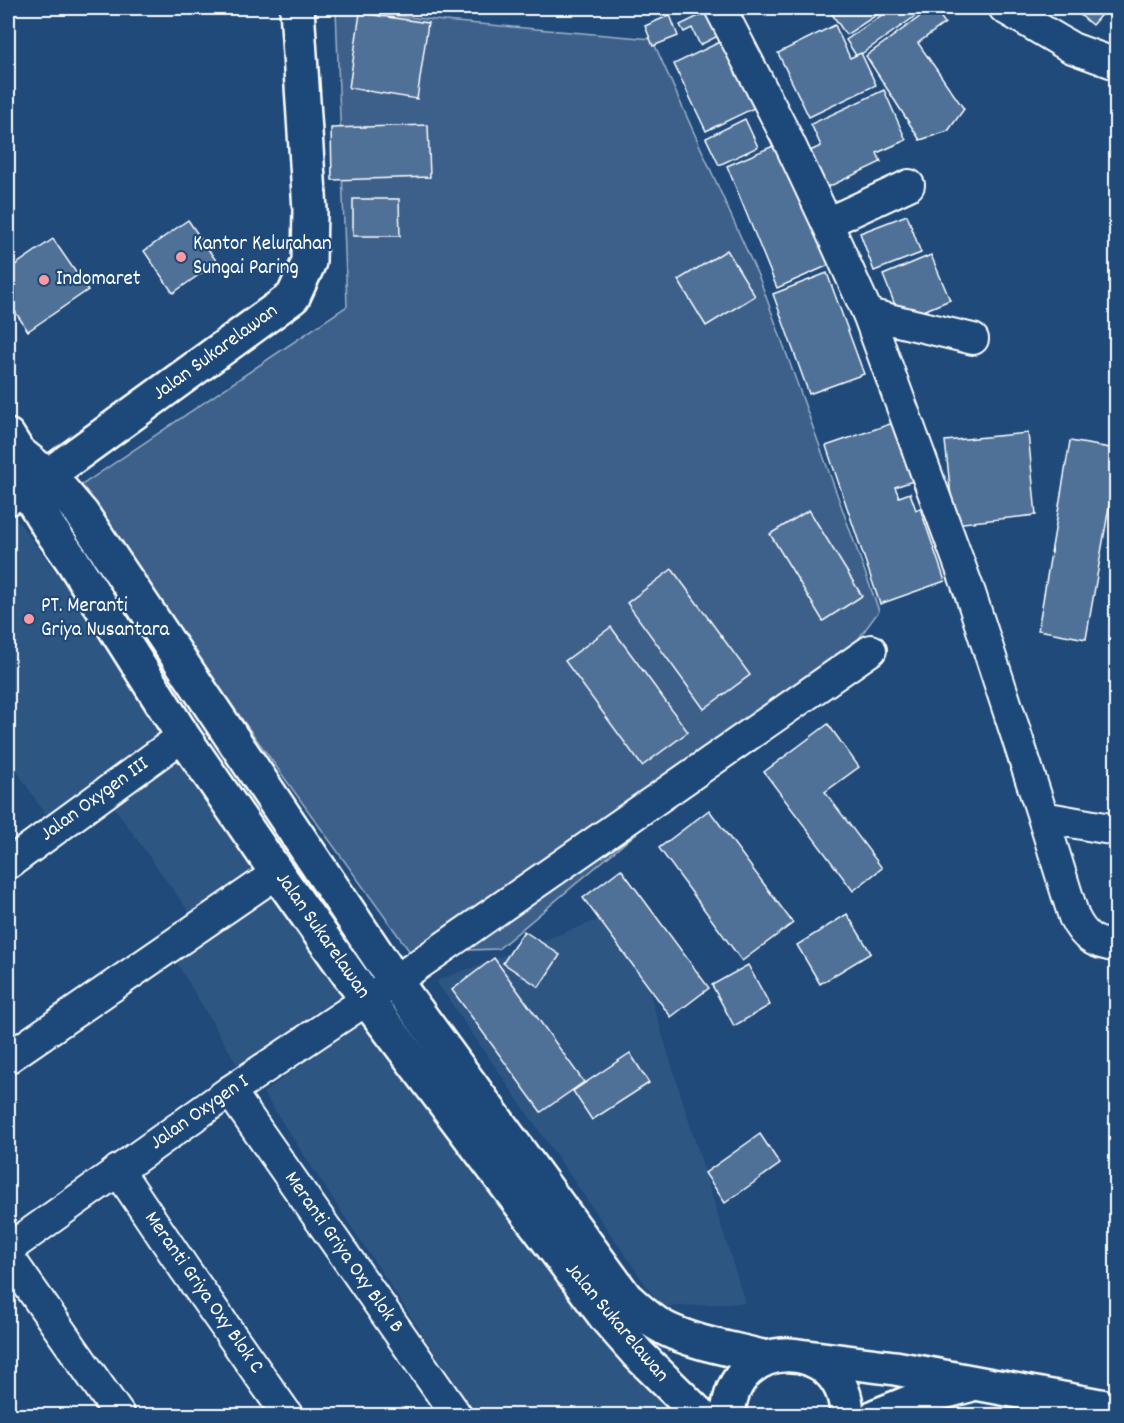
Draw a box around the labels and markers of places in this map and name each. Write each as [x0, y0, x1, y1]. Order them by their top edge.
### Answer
place label: Kantor Kelurahan Sungai Paring [193, 230, 332, 284]
marker: Kantor Kelurahan Sungai Paring [174, 250, 188, 264]
place label: Indomaret [56, 265, 141, 295]
marker: Indomaret [37, 273, 51, 287]
place label: PT. Meranti Griya Nusantara [41, 592, 171, 646]
marker: PT. Meranti Griya Nusantara [22, 612, 36, 626]

